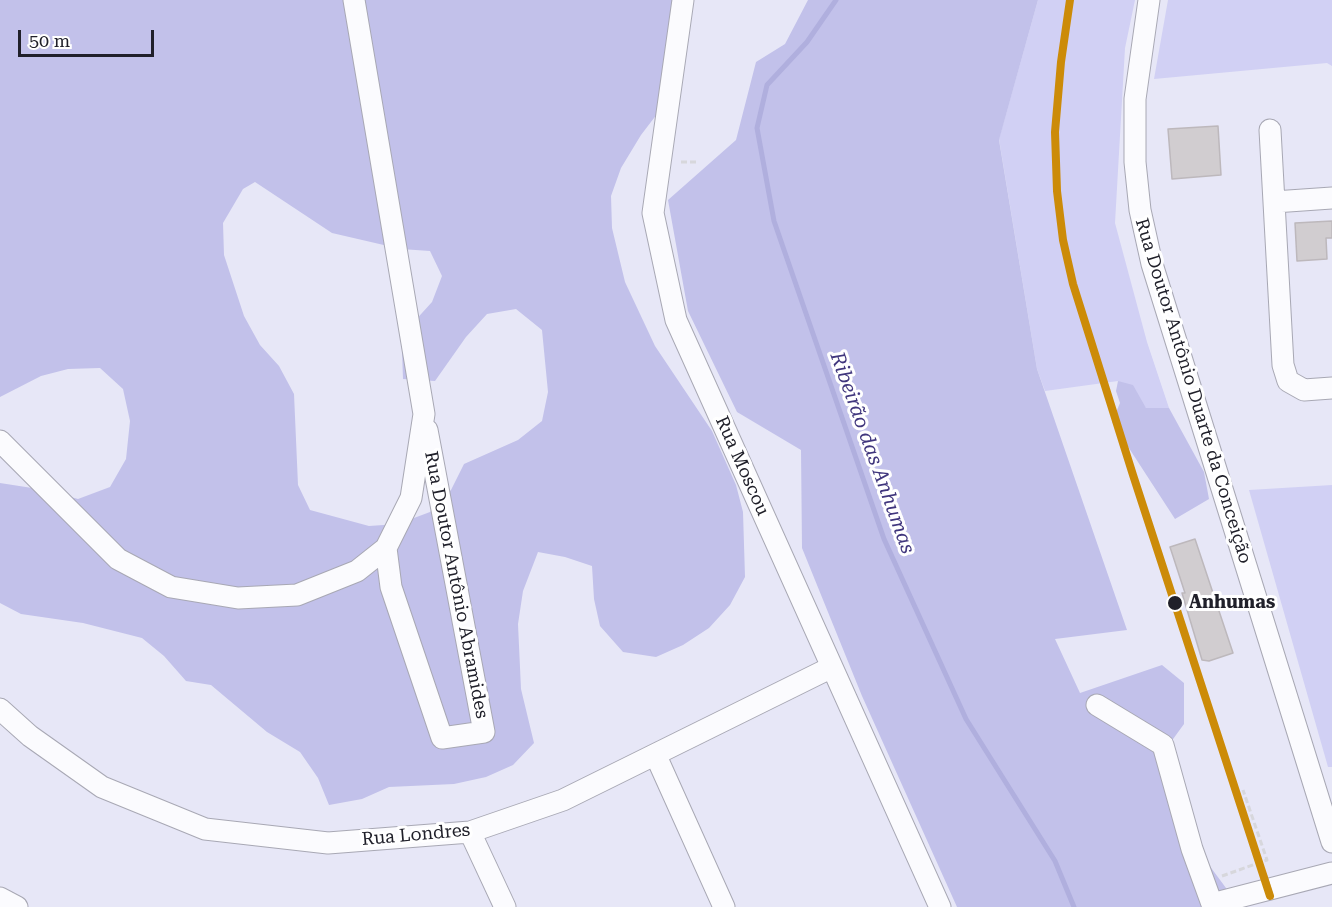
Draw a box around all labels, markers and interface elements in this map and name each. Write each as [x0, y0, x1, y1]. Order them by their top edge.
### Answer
scale bar [21, 18, 158, 56]
text: 50 m [29, 30, 70, 51]
street label: Rua Doutor Antônio Duarte da Conceição [1130, 216, 1256, 566]
water label: Ribeirão das Anhumas [824, 349, 920, 557]
street label: Rua Moscou [710, 413, 774, 519]
street label: Rua Doutor Antônio Abramides [419, 450, 493, 720]
place label: Anhumas [1189, 592, 1275, 614]
marker: Anhumas [1166, 594, 1184, 612]
street label: Rua Londres [361, 820, 471, 850]

